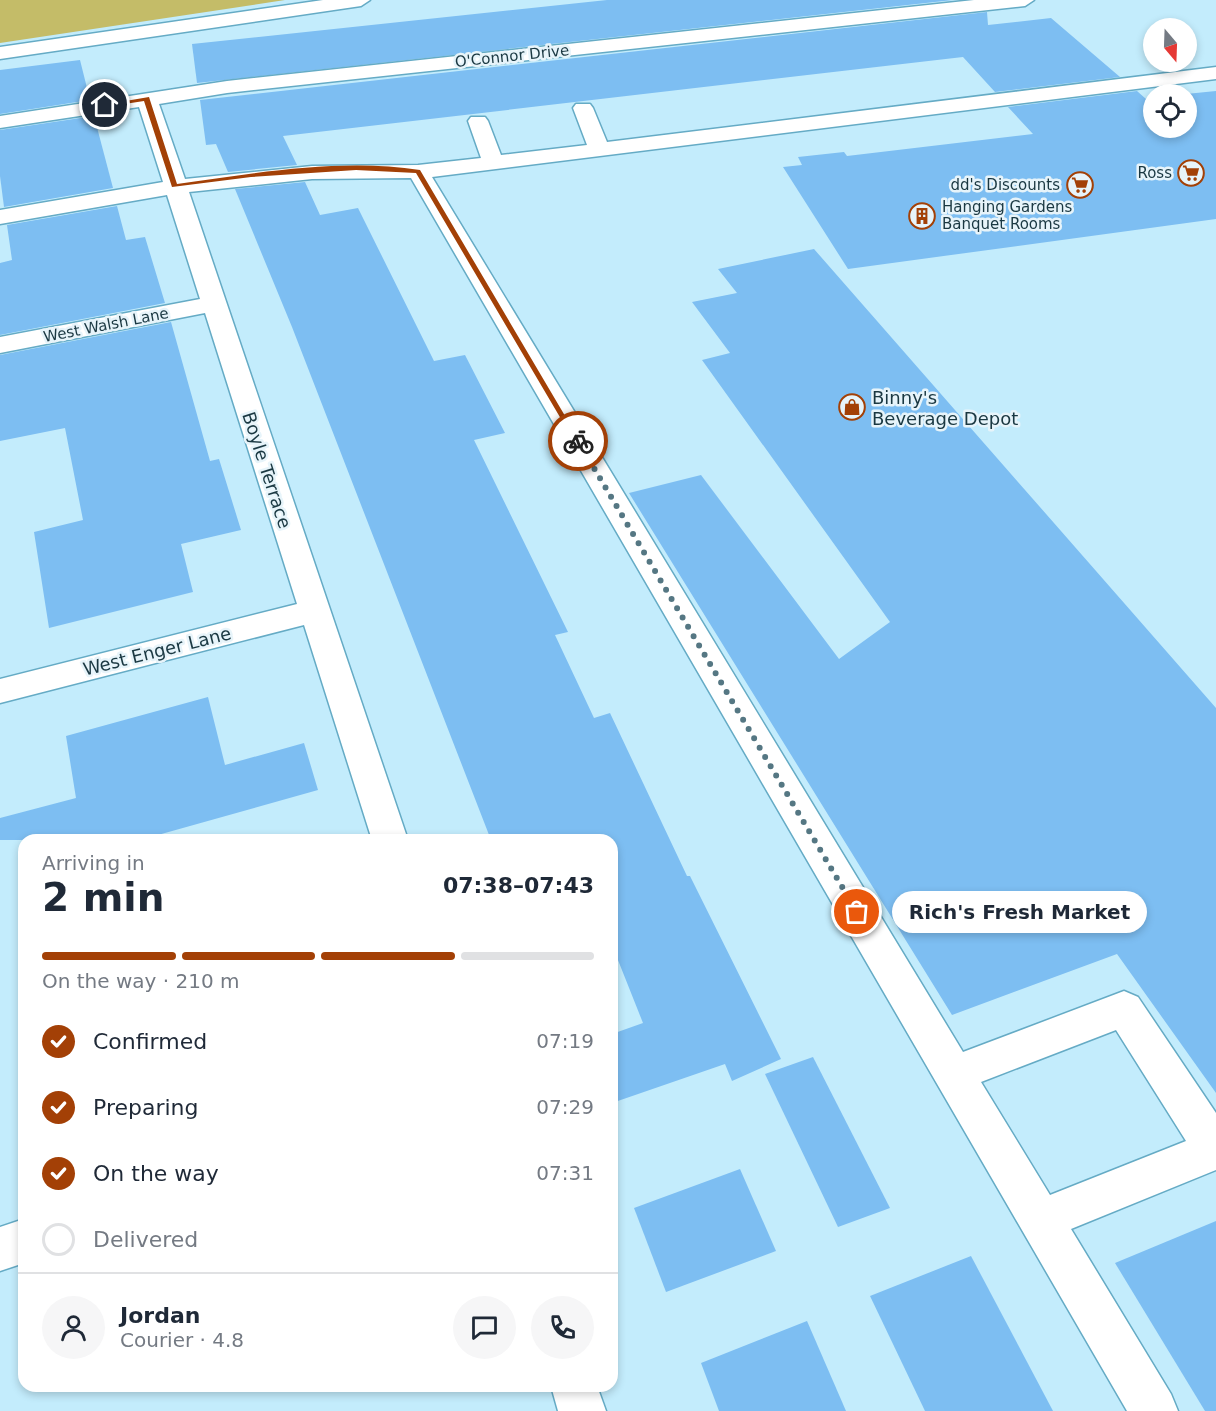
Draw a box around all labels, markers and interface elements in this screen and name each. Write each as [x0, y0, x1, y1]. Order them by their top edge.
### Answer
north arrow [1143, 18, 1197, 72]
map controls [1143, 18, 1197, 138]
street label: O'Connor Drive [454, 41, 570, 71]
pin [79, 79, 130, 130]
button: locate [1143, 84, 1197, 138]
icon: home [88, 88, 121, 121]
supermarket icon: Ross [1176, 158, 1206, 188]
place label: Ross [1137, 164, 1172, 182]
supermarket icon: dd's Discounts [1065, 170, 1095, 200]
place label: dd's Discounts [951, 176, 1060, 194]
place label: Hanging Gardens Banquet Rooms [942, 198, 1072, 233]
building icon: Hanging Gardens Banquet Rooms [907, 201, 937, 231]
street label: West Walsh Lane [42, 304, 170, 346]
place label: Binny's Beverage Depot [872, 387, 1018, 429]
shop icon: Binny's Beverage Depot [837, 392, 867, 422]
street label: Boyle Terrace [238, 409, 296, 531]
courier [548, 411, 608, 471]
icon: bike [562, 425, 595, 458]
street label: West Enger Lane [81, 622, 233, 680]
text: Arriving in [42, 851, 145, 875]
text: 07:38–07:43 [443, 873, 594, 898]
text: 2 min [42, 875, 164, 920]
pin [831, 886, 882, 937]
callout: Rich's Fresh Market [893, 891, 1148, 933]
icon: bag [840, 895, 873, 928]
text: Rich's Fresh Market [909, 900, 1130, 924]
text: On the way · 210 m [42, 969, 240, 993]
icon: check [42, 1025, 75, 1058]
text: Confirmed [93, 1029, 207, 1054]
text: 07:19 [536, 1029, 594, 1053]
icon: check [42, 1091, 75, 1124]
text: Preparing [93, 1095, 199, 1120]
text: 07:29 [536, 1095, 594, 1119]
icon: check [42, 1157, 75, 1190]
text: On the way [93, 1161, 219, 1186]
text: 07:31 [536, 1161, 594, 1185]
text: Delivered [93, 1227, 198, 1252]
button: person [42, 1296, 105, 1359]
button: chat [453, 1296, 516, 1359]
button: phone [531, 1296, 594, 1359]
text: Jordan [120, 1303, 200, 1328]
text: Courier · 4.8 [120, 1328, 244, 1352]

